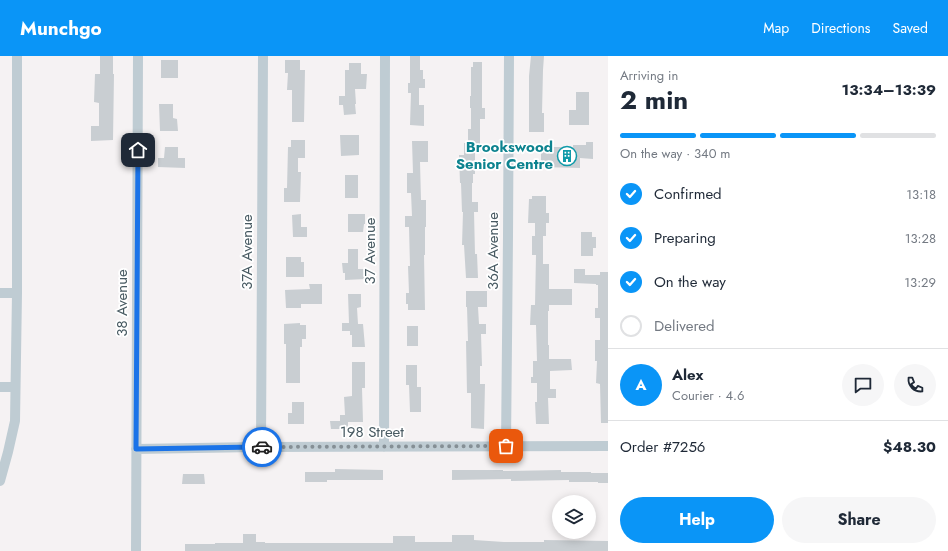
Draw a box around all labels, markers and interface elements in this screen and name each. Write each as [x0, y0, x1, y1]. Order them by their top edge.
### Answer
text: Munchgo [20, 15, 102, 42]
text: Map [763, 18, 789, 38]
text: Directions [811, 18, 871, 38]
text: Saved [893, 18, 928, 38]
text: Arriving in [620, 66, 678, 85]
text: 13:34–13:39 [842, 79, 936, 101]
text: 2 min [620, 81, 688, 119]
pin [121, 133, 155, 167]
place label: Brookswood Senior Centre [456, 136, 553, 175]
icon: home [127, 139, 149, 161]
text: On the way · 340 m [620, 144, 731, 163]
building icon: Brookswood Senior Centre [556, 145, 578, 167]
icon: check [620, 183, 642, 205]
text: Confirmed [654, 183, 722, 205]
text: 13:18 [906, 185, 936, 204]
street label: 36A Avenue [482, 212, 504, 290]
street label: 37A Avenue [236, 214, 258, 290]
street label: 37 Avenue [359, 217, 381, 285]
icon: check [620, 227, 642, 249]
text: Preparing [654, 227, 716, 249]
text: 13:28 [905, 229, 936, 248]
street label: 38 Avenue [111, 269, 133, 337]
icon: check [620, 271, 642, 293]
text: On the way [654, 271, 726, 293]
text: 13:29 [904, 273, 936, 292]
text: Delivered [654, 315, 715, 337]
text: Alex [672, 364, 703, 386]
button: chat [842, 364, 884, 406]
button: phone [894, 364, 936, 406]
text: A [635, 374, 647, 396]
text: Courier · 4.6 [672, 386, 745, 405]
street label: 198 Street [340, 421, 404, 443]
courier [242, 427, 282, 467]
pin [489, 429, 523, 463]
icon: bag [495, 435, 517, 457]
icon: car [251, 436, 273, 458]
text: Order #7256 [620, 436, 706, 458]
text: $48.30 [883, 436, 936, 458]
map controls [552, 495, 596, 539]
button: layers [552, 495, 596, 539]
button: Help [620, 497, 774, 543]
button: Share [782, 497, 936, 543]

